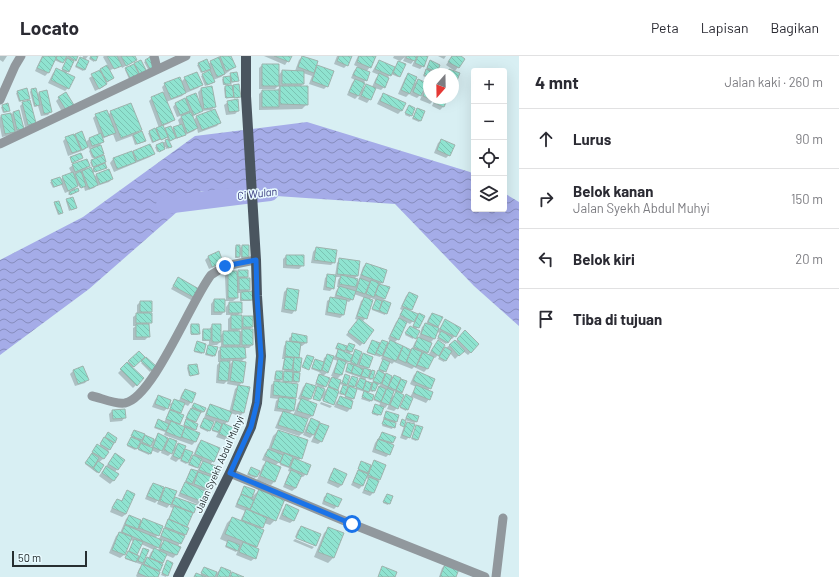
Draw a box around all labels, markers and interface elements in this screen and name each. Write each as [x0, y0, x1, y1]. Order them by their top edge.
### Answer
text: Locato [20, 16, 79, 39]
text: Peta [651, 19, 679, 36]
text: Lapisan [701, 19, 749, 36]
text: Bagikan [771, 19, 819, 36]
north arrow [423, 68, 459, 104]
map controls [471, 68, 507, 212]
button: + [471, 68, 507, 104]
text: 4 mnt [535, 72, 579, 92]
text: Jalan kaki · 260 m [724, 74, 823, 90]
button: − [471, 104, 507, 140]
icon: ahead [535, 128, 557, 150]
text: Lurus [573, 130, 611, 148]
text: 90 m [796, 131, 823, 147]
button: locate [471, 140, 507, 176]
button: layers [471, 176, 507, 212]
text: Belok kanan [573, 182, 653, 200]
water label: Ci Wulan [236, 184, 278, 202]
icon: right [535, 188, 557, 210]
text: 150 m [791, 191, 823, 207]
text: Jalan Syekh Abdul Muhyi [573, 200, 710, 216]
icon: left [535, 248, 557, 270]
text: Belok kiri [573, 250, 635, 268]
text: 20 m [795, 251, 823, 267]
route end [216, 257, 234, 275]
icon: arrive [535, 308, 557, 330]
text: Tiba di tujuan [573, 310, 662, 328]
street label: Jalan Syekh Abdul Muhyi [192, 413, 246, 515]
route start [343, 515, 361, 533]
scale bar [12, 549, 87, 568]
text: 50 m [18, 551, 41, 564]

